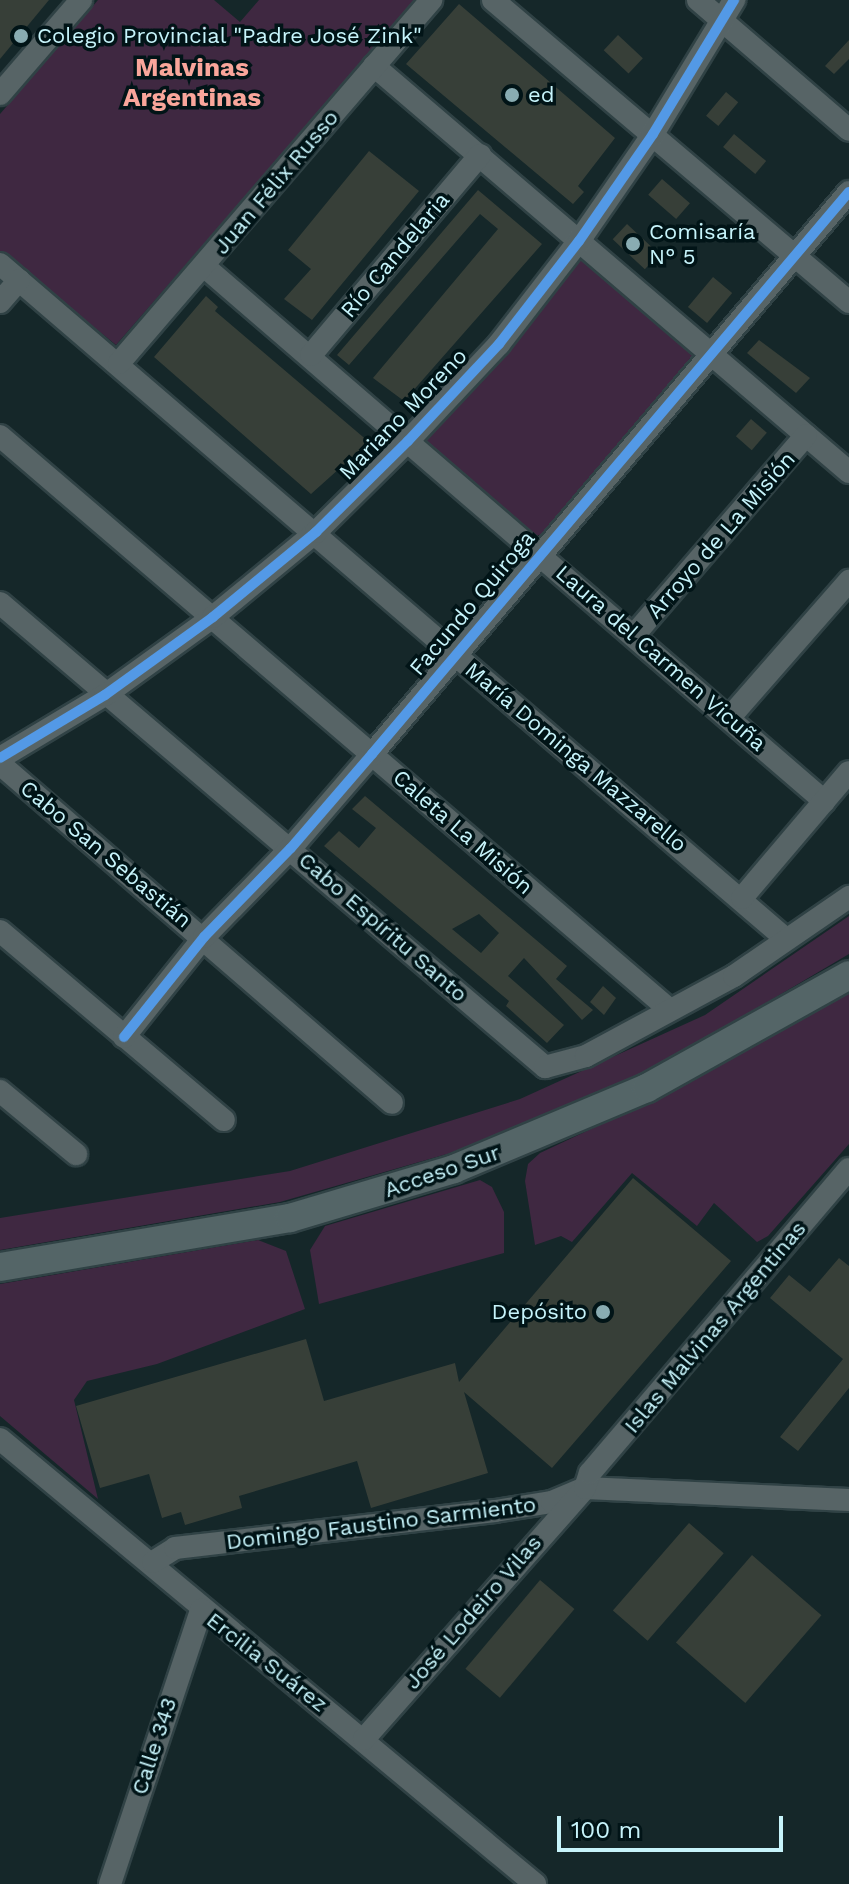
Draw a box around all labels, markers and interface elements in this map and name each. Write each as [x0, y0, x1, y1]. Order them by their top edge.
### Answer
place label: Colegio Provincial "Padre José Zink" [37, 23, 423, 49]
marker: Colegio Provincial "Padre José Zink" [12, 27, 30, 45]
district label: Malvinas Argentinas [123, 52, 261, 114]
place label: ed [528, 82, 554, 108]
marker: ed [503, 86, 521, 104]
street label: Juan Félix Russo [208, 104, 344, 260]
street label: Río Candelaria [335, 187, 455, 323]
place label: Comisaría N° 5 [649, 218, 755, 270]
marker: Comisaría N° 5 [624, 235, 642, 253]
street label: Mariano Moreno [334, 343, 472, 485]
street label: Arroyo de La Misión [641, 446, 801, 624]
street label: Facundo Quiroga [404, 525, 540, 681]
street label: Laura del Carmen Vicuña [550, 559, 772, 757]
street label: María Dominga Mazzarello [459, 656, 693, 858]
street label: Caleta La Misión [387, 764, 539, 900]
street label: Cabo San Sebastián [15, 775, 197, 933]
street label: Cabo Espíritu Santo [293, 847, 473, 1007]
street label: Acceso Sur [381, 1139, 503, 1203]
street label: Islas Malvinas Argentinas [618, 1215, 812, 1439]
place label: Depósito [492, 1299, 587, 1325]
marker: Depósito [594, 1303, 612, 1321]
street label: Domingo Faustino Sarmiento [225, 1491, 537, 1555]
street label: José Lodeiro Vilas [399, 1529, 547, 1695]
street label: Ercilia Suárez [201, 1607, 333, 1717]
street label: Calle 343 [126, 1694, 182, 1798]
scale bar [561, 1800, 787, 1850]
text: 100 m [571, 1816, 641, 1844]

